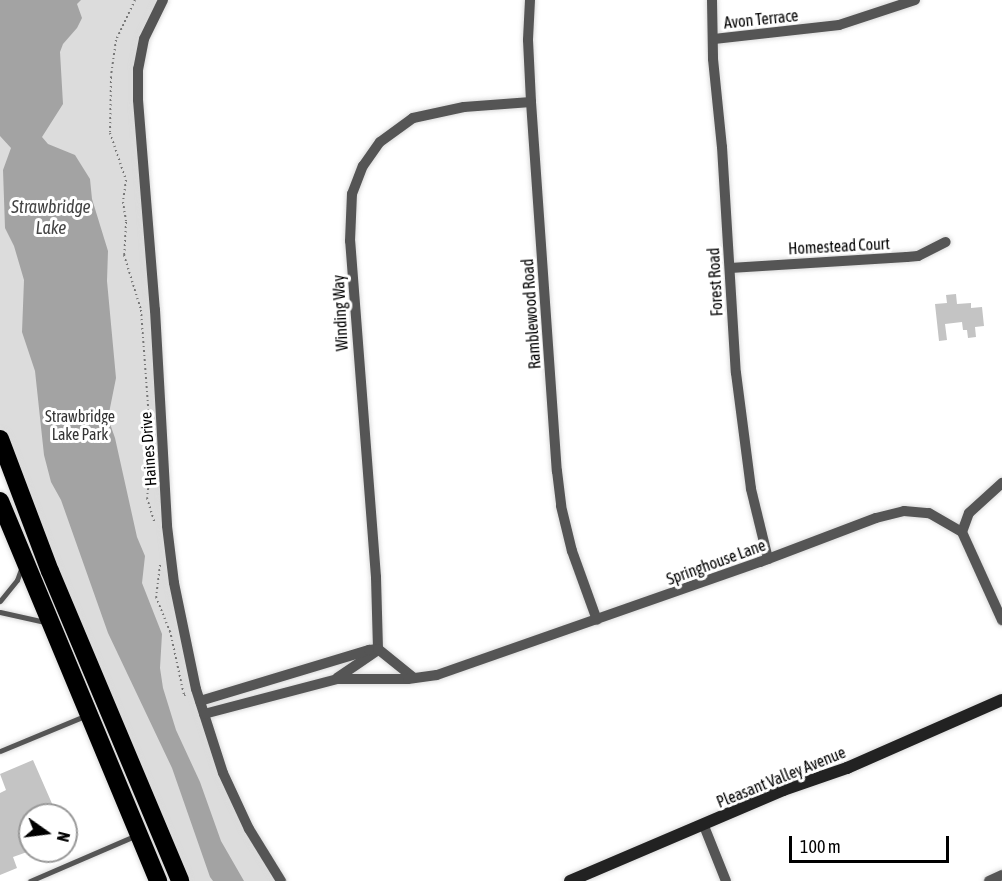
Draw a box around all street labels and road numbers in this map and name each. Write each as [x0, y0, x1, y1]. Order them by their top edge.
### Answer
street label: Avon Terrace [723, 6, 799, 32]
street label: Homestead Court [788, 234, 890, 258]
street label: Forest Road [704, 247, 726, 317]
street label: Ramblewood Road [518, 258, 544, 370]
street label: Winding Way [328, 274, 352, 352]
street label: Haines Drive [136, 411, 160, 487]
street label: Springhouse Lane [664, 535, 768, 589]
street label: Pleasant Valley Avenue [714, 742, 848, 812]

